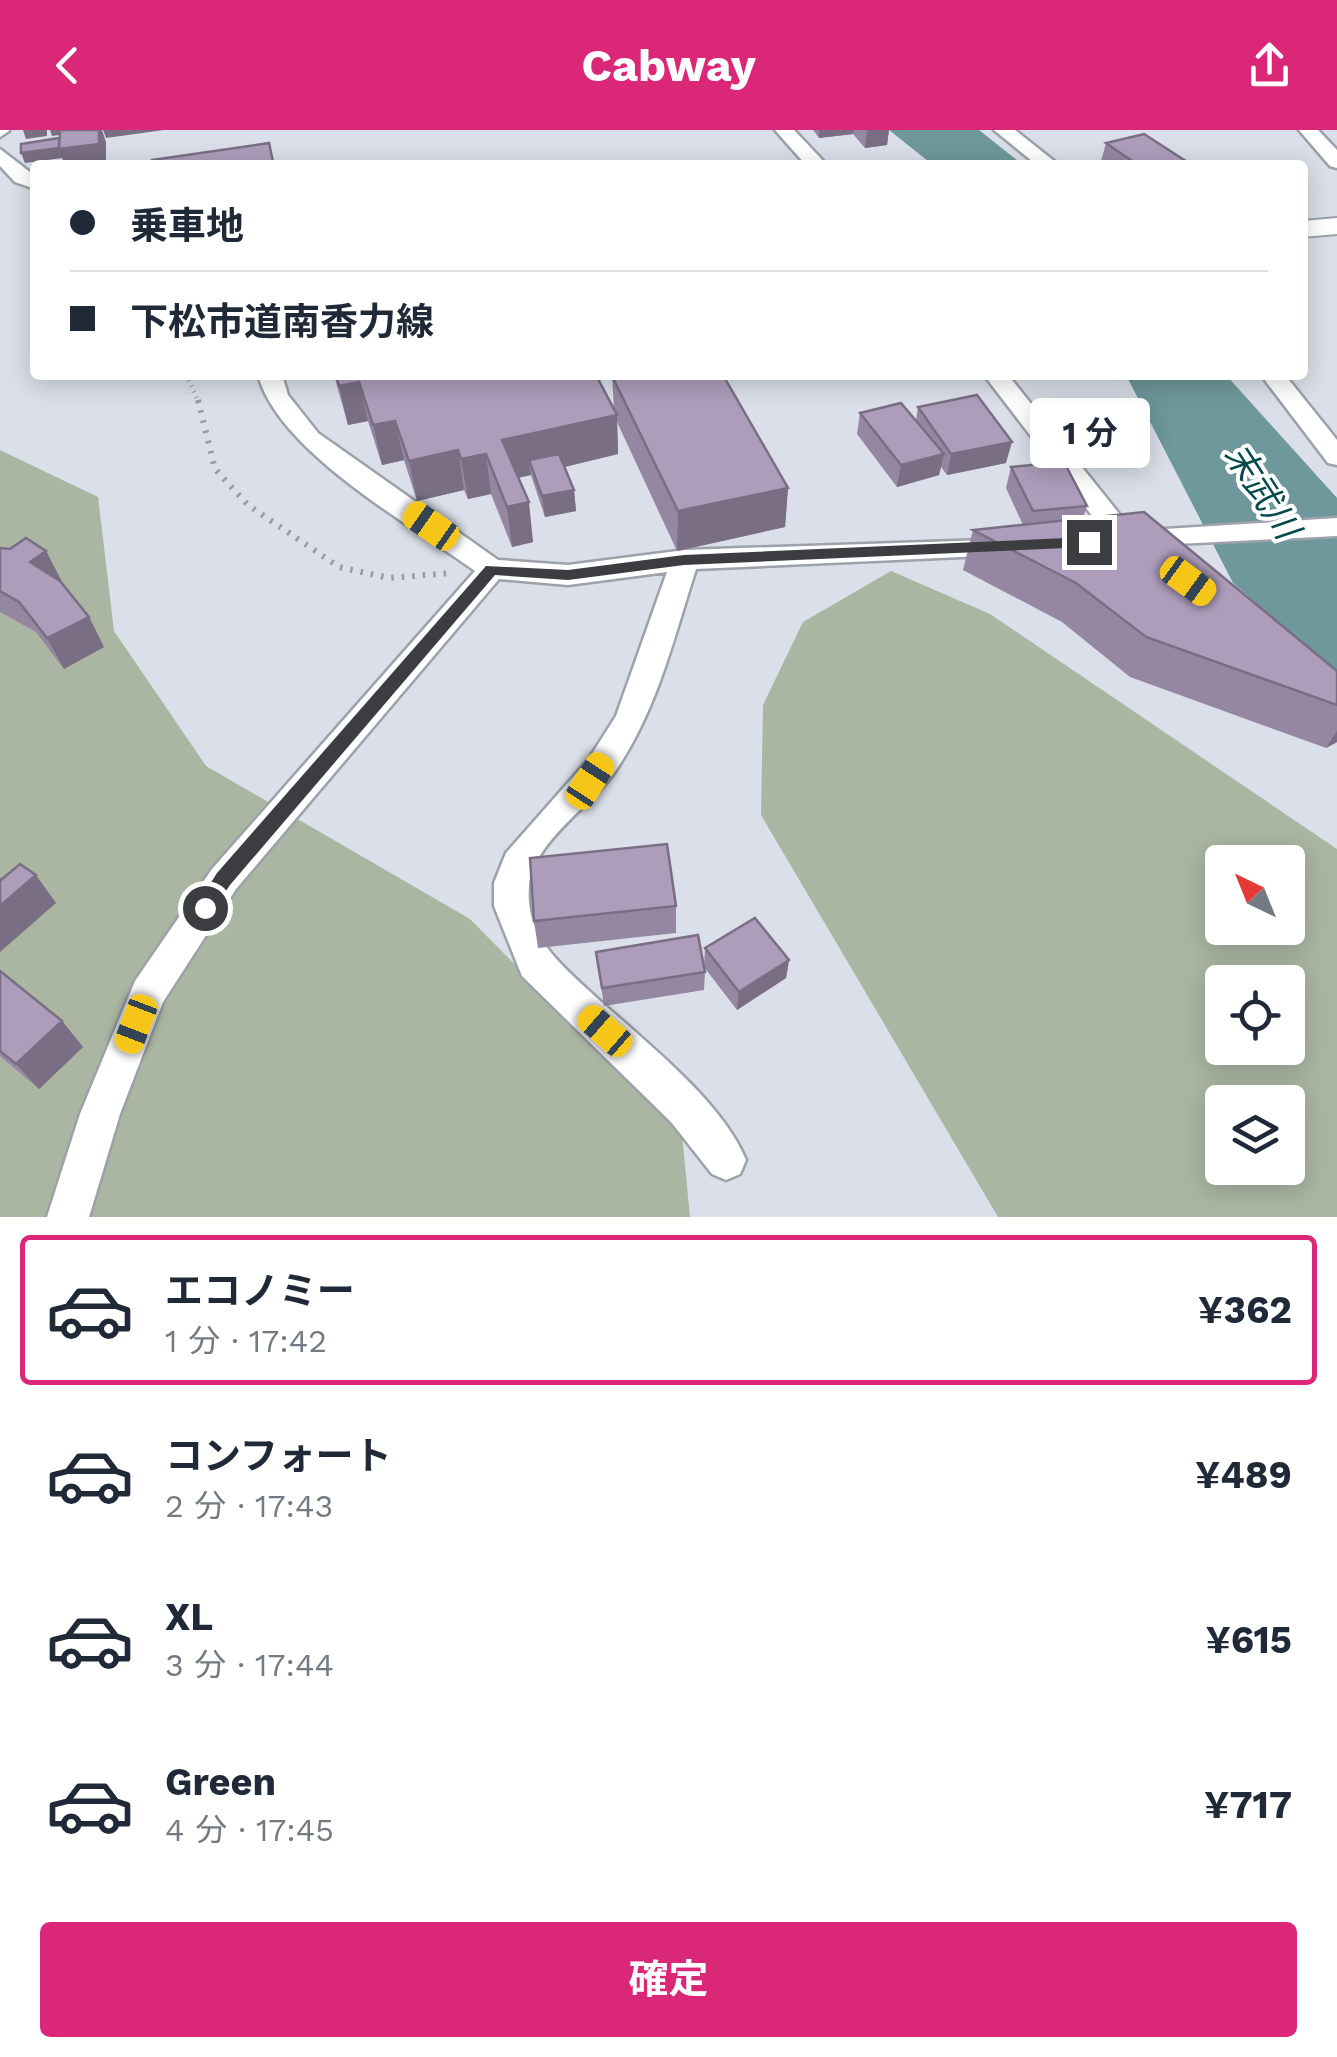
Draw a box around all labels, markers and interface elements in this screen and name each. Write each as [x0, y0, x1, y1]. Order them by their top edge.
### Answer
icon: back [40, 38, 95, 93]
icon: share [1242, 38, 1297, 93]
text: Cabway [581, 39, 756, 92]
text: 乗車地 [130, 204, 244, 248]
text: 下松市道南香力線 [130, 300, 434, 344]
callout: 1 分 [1029, 397, 1149, 467]
text: 1 分 [1063, 414, 1117, 452]
water label: 末武川 [1216, 436, 1310, 550]
car [398, 497, 464, 555]
route end [1067, 520, 1112, 565]
car [1155, 551, 1221, 611]
car [561, 748, 619, 814]
north arrow [1205, 845, 1305, 945]
map controls [1205, 845, 1305, 1185]
route start [183, 886, 228, 931]
button: locate [1205, 965, 1305, 1065]
car [111, 991, 161, 1057]
car [573, 1000, 637, 1062]
button: layers [1205, 1085, 1305, 1185]
icon: car [45, 1265, 135, 1355]
text: エコノミー [165, 1269, 355, 1313]
text: ¥362 [1198, 1288, 1292, 1332]
text: 1 分 · 17:42 [165, 1322, 327, 1360]
icon: car [45, 1430, 135, 1520]
text: コンフォート [165, 1434, 392, 1478]
text: ¥489 [1195, 1453, 1292, 1497]
text: 2 分 · 17:43 [165, 1487, 333, 1525]
icon: car [45, 1595, 135, 1685]
text: XL [165, 1595, 213, 1639]
text: ¥615 [1205, 1618, 1292, 1662]
text: 3 分 · 17:44 [165, 1646, 334, 1684]
icon: car [45, 1760, 135, 1850]
text: Green [165, 1760, 276, 1804]
text: ¥717 [1204, 1783, 1292, 1827]
text: 4 分 · 17:45 [165, 1811, 334, 1849]
button: 確定 [40, 1922, 1297, 2037]

